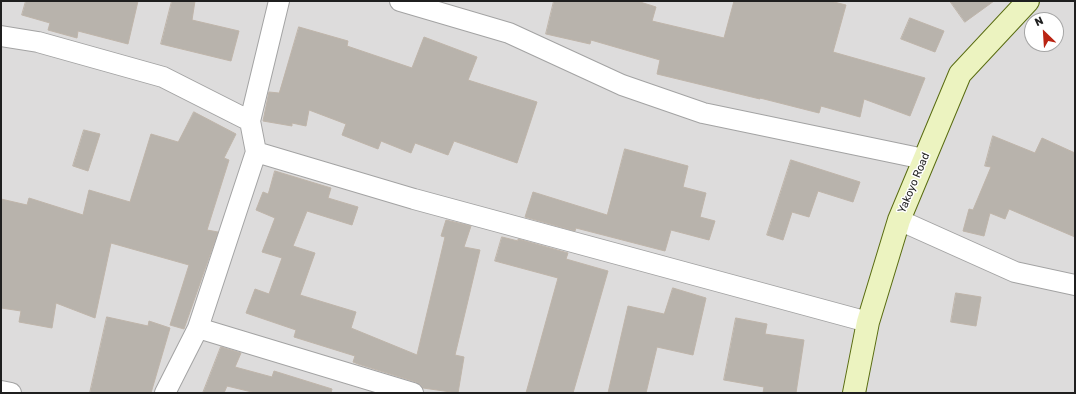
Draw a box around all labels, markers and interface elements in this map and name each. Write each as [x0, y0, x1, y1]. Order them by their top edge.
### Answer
north arrow [1024, 12, 1064, 52]
text: N [1033, 14, 1045, 29]
street label: Yakoyo Road [895, 151, 933, 215]

